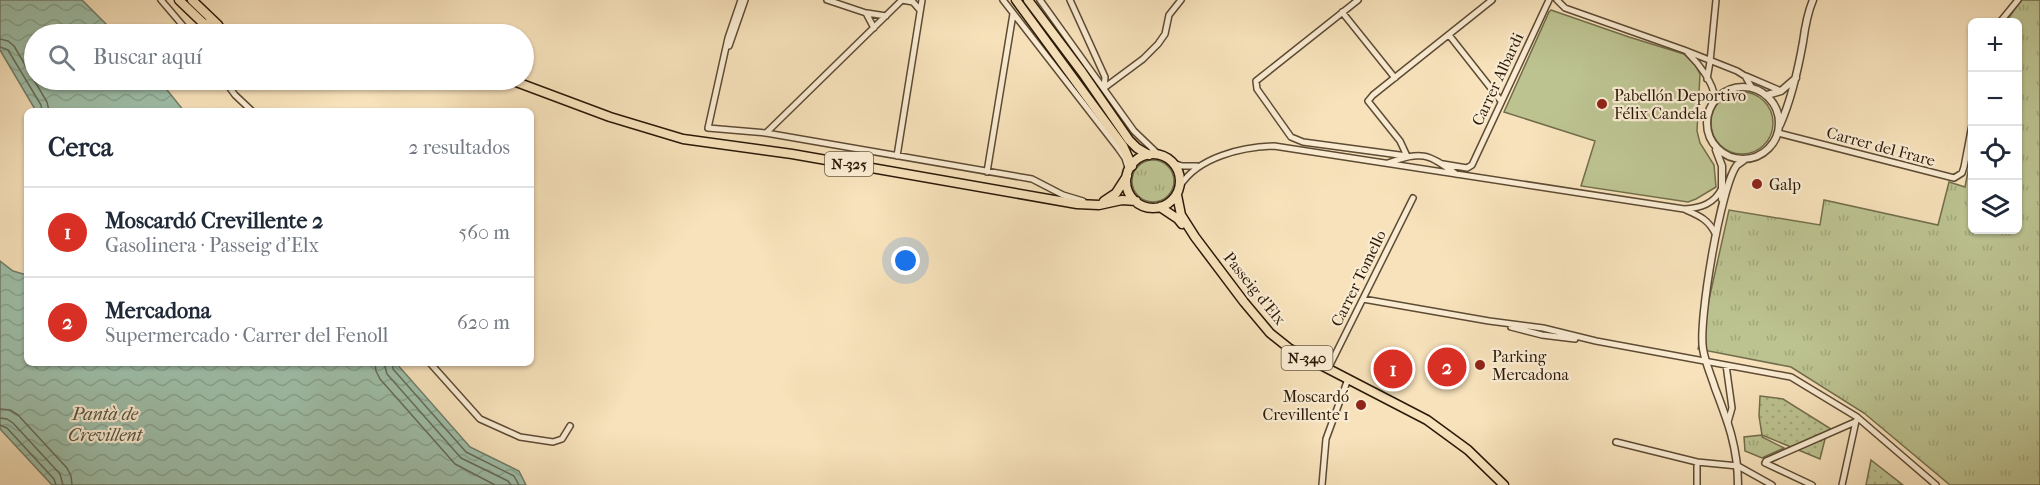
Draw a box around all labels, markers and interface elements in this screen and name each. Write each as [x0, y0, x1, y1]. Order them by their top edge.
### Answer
map controls [1968, 18, 2022, 234]
button: + [1968, 18, 2022, 72]
search box [24, 24, 534, 90]
street label: Carrer Albardi [1468, 29, 1527, 129]
icon: search [45, 41, 78, 74]
text: Buscar aquí [93, 44, 202, 70]
button: − [1968, 72, 2022, 126]
place label: Pabellón Deportivo Félix Candela [1614, 86, 1746, 123]
marker: Pabellón Deportivo Félix Candela [1595, 97, 1609, 111]
street label: Carrer del Frare [1824, 123, 1937, 170]
button: locate [1968, 126, 2022, 180]
text: Cerca [48, 132, 113, 163]
text: 2 resultados [408, 136, 510, 159]
road number: N-325 [825, 152, 873, 176]
place label: Galp [1769, 175, 1801, 194]
marker: Galp [1750, 177, 1764, 191]
button: layers [1968, 180, 2022, 234]
text: Moscardó Crevillente 2 [105, 208, 323, 234]
text: 1 [64, 221, 71, 244]
text: 560 m [459, 221, 510, 244]
street label: Carrer Tomello [1327, 227, 1390, 330]
text: Gasolinera · Passeig d'Elx [105, 234, 319, 257]
your location [891, 246, 920, 275]
street label: Passeig d'Elx [1220, 248, 1290, 329]
text: Mercadona [105, 298, 211, 324]
text: 2 [62, 311, 73, 334]
text: 620 m [457, 311, 510, 334]
text: Supermercado · Carrer del Fenoll [105, 324, 388, 347]
pin: 2 [1428, 344, 1466, 389]
road number: N-340 [1282, 346, 1332, 370]
pin: 1 [1374, 346, 1412, 392]
place label: Parking Mercadona [1492, 347, 1570, 384]
marker: Parking Mercadona [1473, 358, 1487, 372]
place label: Moscardó Crevillente 1 [1262, 387, 1349, 424]
marker: Moscardó Crevillente 1 [1354, 398, 1368, 412]
water label: Pantà de Crevillent [68, 404, 144, 446]

